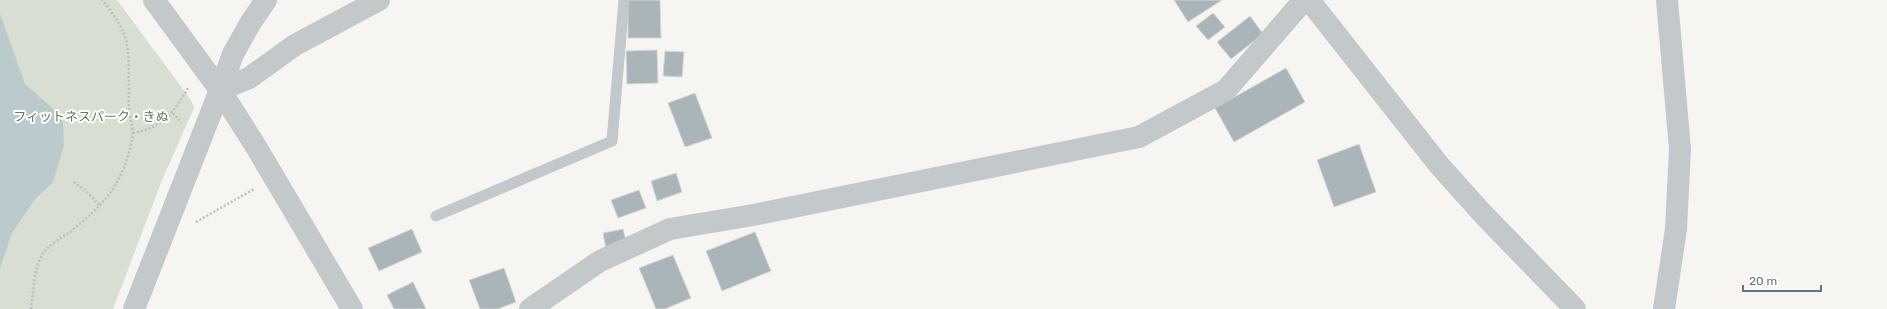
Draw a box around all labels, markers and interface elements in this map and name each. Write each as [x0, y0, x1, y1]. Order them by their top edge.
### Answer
park label: フィットネスパーク・きぬ [13, 109, 169, 124]
scale bar [1743, 267, 1821, 293]
text: 20 m [1749, 274, 1777, 288]

